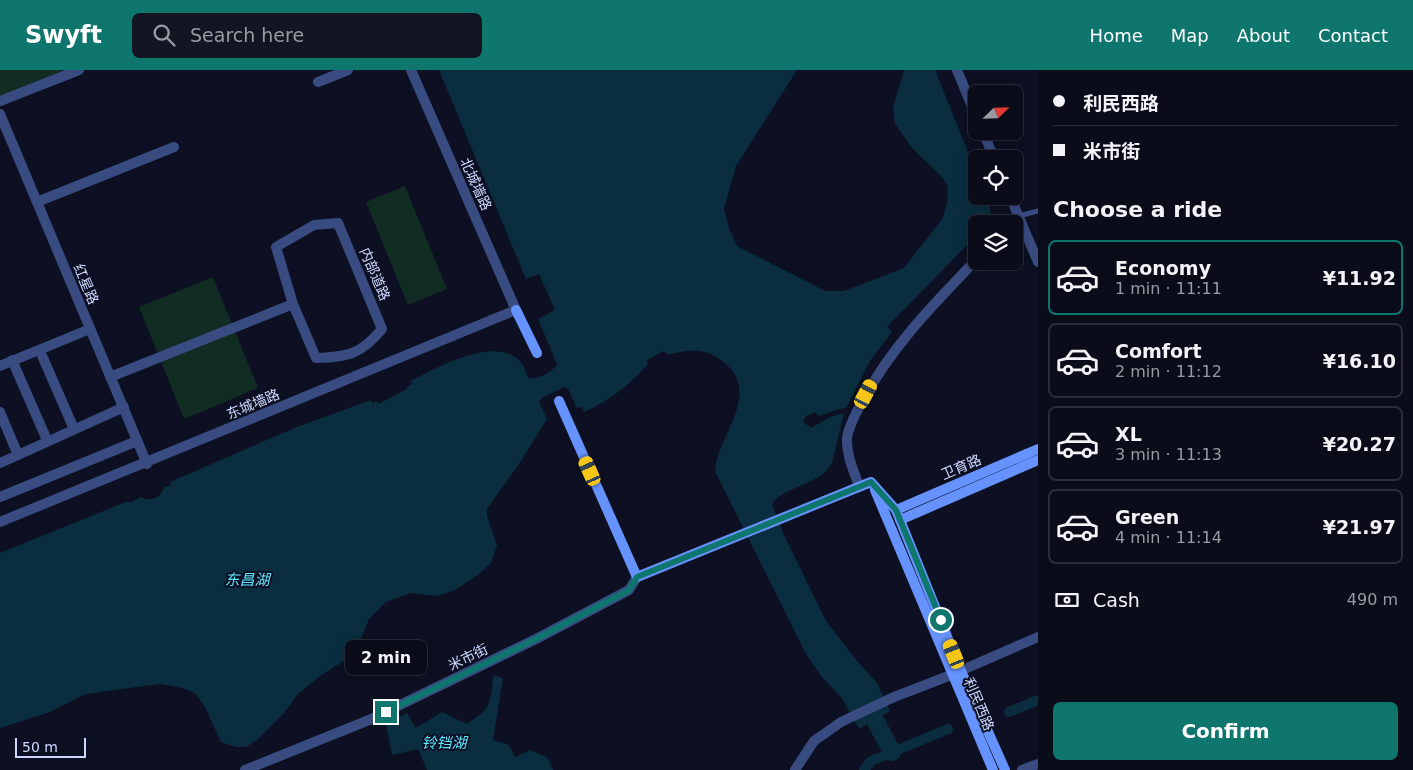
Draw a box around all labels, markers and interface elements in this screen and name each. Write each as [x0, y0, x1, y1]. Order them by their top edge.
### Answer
search box [132, 13, 482, 58]
text: Swyft [25, 21, 102, 49]
icon: search [150, 21, 178, 49]
text: Search here [190, 24, 304, 46]
text: Home [1090, 25, 1143, 46]
text: Map [1171, 25, 1209, 46]
text: About [1237, 25, 1290, 46]
text: Contact [1318, 25, 1388, 46]
north arrow [968, 85, 1022, 140]
map controls [968, 85, 1023, 270]
text: 利民西路 [1083, 92, 1159, 114]
text: 米市街 [1083, 140, 1140, 162]
button: locate [968, 150, 1023, 205]
street label: 北城墙路 [457, 155, 495, 213]
text: Choose a ride [1053, 197, 1222, 222]
button: layers [968, 215, 1023, 270]
street label: 内部道路 [357, 245, 393, 303]
icon: car [1055, 255, 1100, 300]
text: Economy [1115, 257, 1211, 279]
street label: 红星路 [70, 262, 102, 306]
text: ¥11.92 [1323, 267, 1396, 289]
text: 1 min · 11:11 [1115, 279, 1222, 298]
icon: car [1055, 338, 1100, 383]
text: Comfort [1115, 340, 1202, 362]
text: ¥16.10 [1323, 350, 1396, 372]
text: 2 min · 11:12 [1115, 362, 1222, 381]
car [852, 377, 879, 411]
street label: 东城墙路 [224, 386, 282, 422]
icon: car [1055, 421, 1100, 466]
text: XL [1115, 423, 1142, 445]
text: ¥20.27 [1323, 433, 1396, 455]
text: 3 min · 11:13 [1115, 445, 1222, 464]
street label: 卫育路 [939, 451, 983, 483]
car [577, 454, 602, 488]
icon: car [1055, 504, 1100, 549]
text: Green [1115, 506, 1179, 528]
text: ¥21.97 [1323, 516, 1396, 538]
text: 4 min · 11:14 [1115, 528, 1222, 547]
water label: 东昌湖 [224, 571, 271, 589]
icon: cash [1053, 586, 1081, 614]
text: Cash [1093, 589, 1140, 611]
text: 490 m [1347, 590, 1398, 609]
route start [930, 609, 952, 631]
car [941, 637, 966, 671]
callout: 2 min [345, 640, 427, 674]
street label: 米市街 [446, 641, 490, 673]
text: 2 min [361, 648, 411, 667]
street label: 利民西路 [961, 675, 997, 733]
route end [375, 701, 397, 723]
button: Confirm [1053, 702, 1398, 760]
water label: 铃铛湖 [421, 734, 468, 752]
scale bar [15, 735, 86, 758]
text: 50 m [22, 739, 58, 755]

